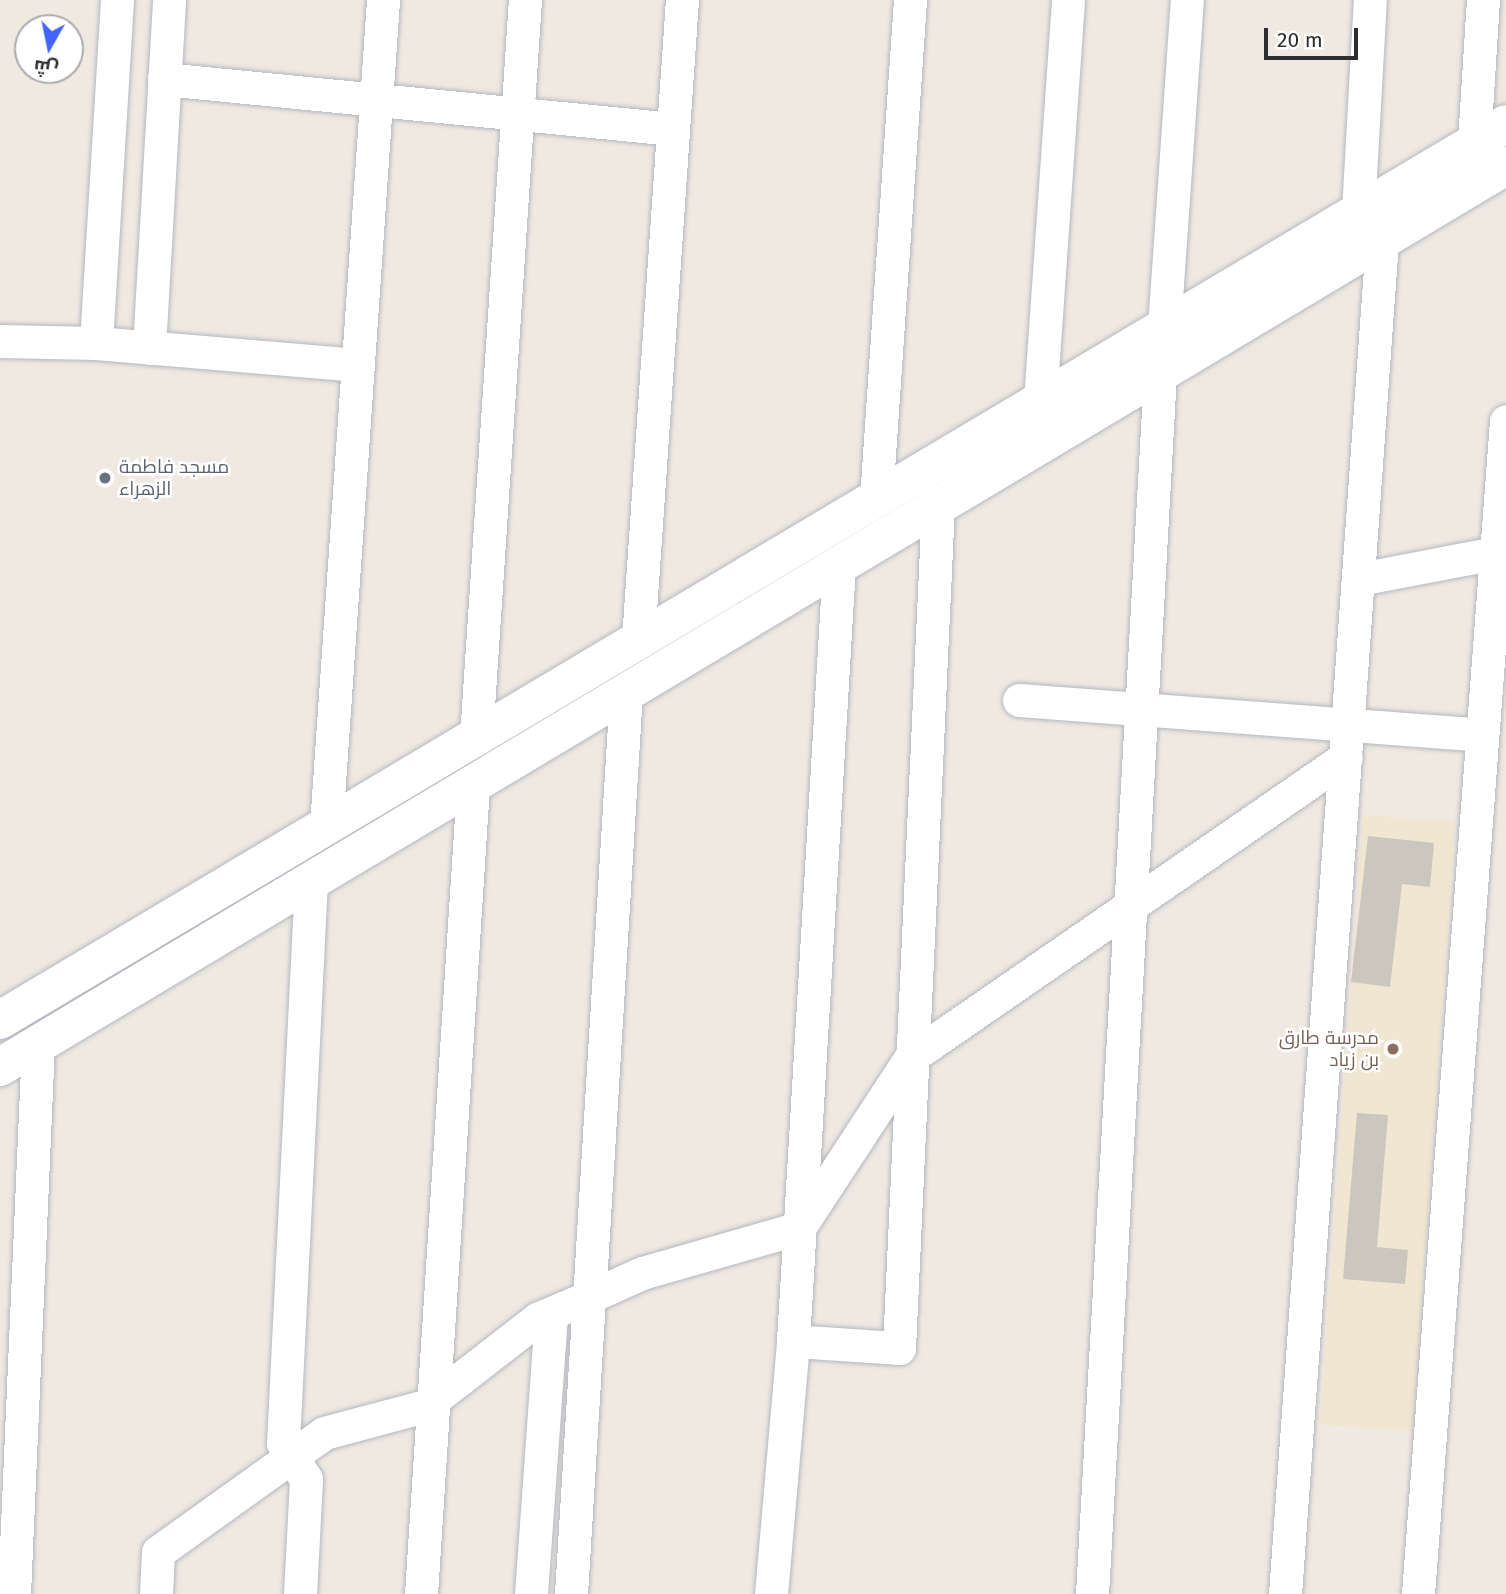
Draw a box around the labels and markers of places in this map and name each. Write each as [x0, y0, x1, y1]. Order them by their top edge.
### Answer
place label: مسجد فاطمة الزهراء [119, 456, 229, 500]
marker: مسجد فاطمة الزهراء [97, 470, 113, 486]
place label: مدرسة طارق بن زياد [1279, 1027, 1379, 1071]
marker: مدرسة طارق بن زياد [1385, 1041, 1401, 1057]

